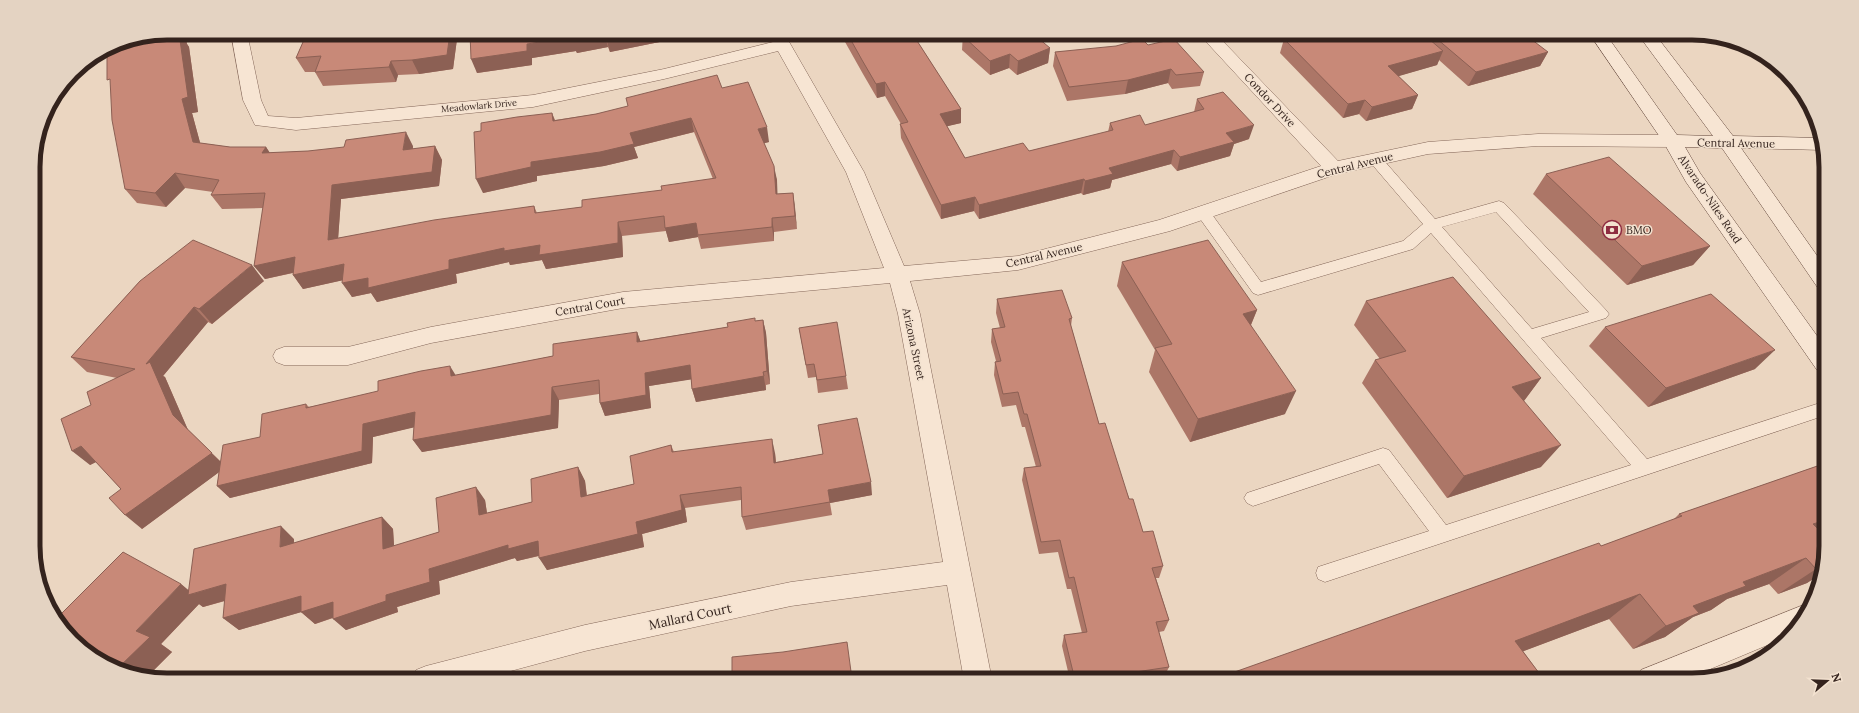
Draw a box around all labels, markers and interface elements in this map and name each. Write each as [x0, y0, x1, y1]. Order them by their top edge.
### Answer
street label: Condor Drive [1241, 70, 1299, 130]
street label: Meadowlark Drive [441, 97, 517, 114]
street label: Central Avenue [1697, 135, 1775, 151]
street label: Central Avenue [1315, 149, 1395, 181]
street label: Alvarado-Niles Road [1675, 151, 1745, 246]
bank icon: BMO [1601, 219, 1623, 241]
place label: BMO [1626, 223, 1652, 237]
street label: Central Avenue [1004, 239, 1084, 271]
street label: Central Court [554, 293, 627, 319]
street label: Arizona Street [899, 306, 929, 382]
street label: Mallard Court [647, 599, 733, 634]
north arrow [1807, 661, 1847, 701]
text: N [1828, 671, 1845, 685]

